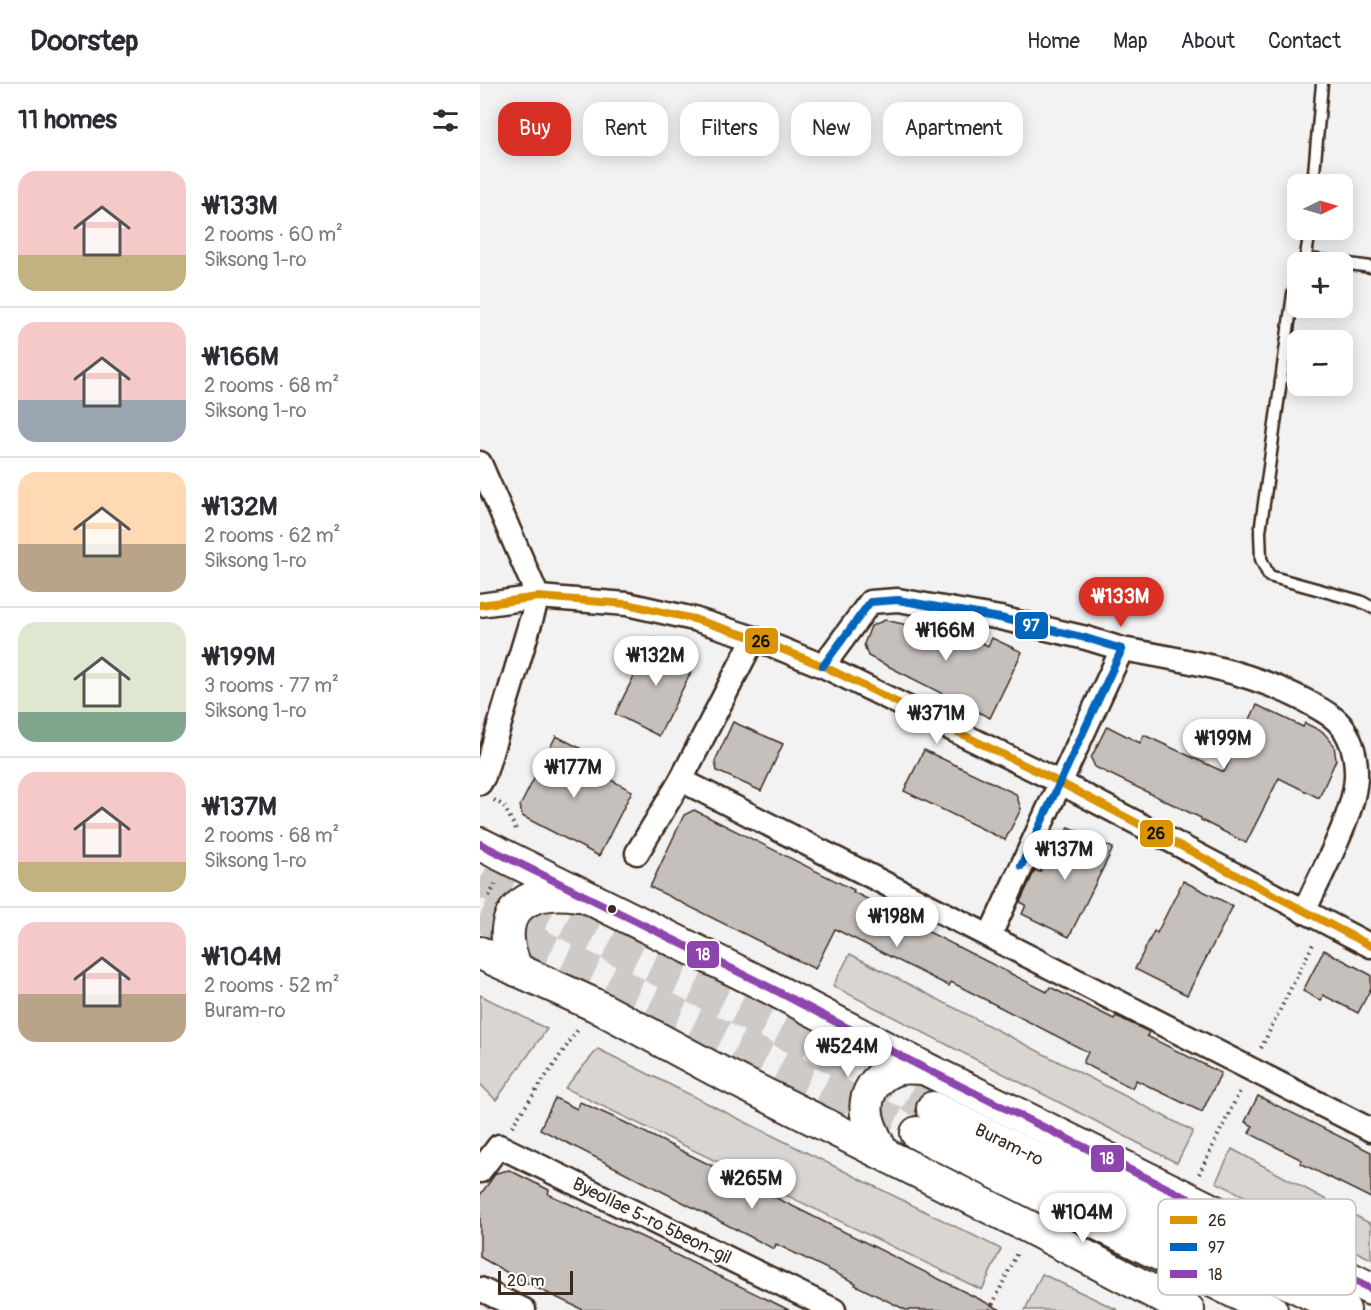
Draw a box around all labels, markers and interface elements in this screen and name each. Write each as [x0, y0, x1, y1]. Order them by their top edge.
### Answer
text: Doorstep [30, 24, 138, 59]
text: Home [1027, 28, 1080, 55]
text: Map [1113, 28, 1148, 55]
text: About [1181, 28, 1235, 55]
text: Contact [1268, 28, 1341, 55]
chip: Buy [498, 102, 571, 156]
chip: Rent [583, 102, 668, 156]
chip: Filters [680, 102, 779, 156]
chip: New [791, 102, 871, 156]
chip: Apartment [883, 102, 1023, 156]
text: 11 homes [18, 104, 117, 136]
icon: filters [429, 104, 462, 137]
north arrow [1287, 174, 1353, 240]
map controls [1287, 174, 1353, 396]
text: ₩133M [204, 190, 278, 222]
icon: home [66, 195, 138, 267]
text: 2 rooms · 60 m² [204, 222, 343, 247]
text: Siksong 1-ro [204, 247, 307, 272]
button: + [1287, 252, 1353, 318]
button: − [1287, 330, 1353, 396]
text: ₩166M [204, 341, 279, 373]
icon: home [66, 346, 138, 418]
text: 2 rooms · 68 m² [204, 373, 339, 398]
text: Siksong 1-ro [204, 398, 307, 423]
text: ₩132M [204, 491, 278, 523]
icon: home [66, 496, 138, 568]
text: 2 rooms · 62 m² [204, 523, 340, 548]
text: Siksong 1-ro [204, 548, 307, 573]
pin: ₩133M [1079, 577, 1163, 628]
text: ₩133M [1093, 584, 1149, 609]
pin: ₩166M [904, 611, 988, 662]
line badge: 97 [1014, 611, 1049, 640]
text: 97 [1023, 616, 1040, 636]
text: ₩166M [917, 618, 975, 643]
line badge: 26 [744, 627, 779, 655]
text: 26 [752, 632, 770, 652]
pin: ₩132M [614, 636, 698, 687]
text: ₩199M [204, 641, 275, 673]
text: ₩132M [628, 643, 684, 668]
icon: home [66, 646, 138, 718]
text: 3 rooms · 77 m² [204, 673, 339, 698]
pin: ₩371M [895, 694, 979, 745]
text: Siksong 1-ro [204, 698, 307, 723]
text: ₩371M [909, 701, 965, 726]
pin: ₩199M [1182, 719, 1266, 770]
text: ₩199M [1197, 726, 1251, 751]
pin: ₩177M [532, 748, 616, 799]
text: ₩177M [546, 755, 602, 780]
text: ₩137M [204, 791, 277, 823]
icon: home [66, 796, 138, 868]
line badge: 26 [1139, 819, 1174, 848]
text: 2 rooms · 68 m² [204, 823, 339, 848]
text: 26 [1147, 824, 1165, 844]
pin: ₩137M [1023, 830, 1107, 881]
text: ₩137M [1037, 837, 1093, 862]
text: Siksong 1-ro [204, 848, 307, 873]
pin: ₩198M [855, 897, 939, 948]
unlabelled marker [606, 903, 618, 915]
text: ₩198M [870, 904, 924, 929]
line badge: 18 [686, 940, 720, 969]
text: ₩104M [204, 941, 281, 973]
text: 18 [696, 945, 710, 965]
icon: home [66, 946, 138, 1018]
text: 2 rooms · 52 m² [204, 973, 340, 998]
text: Buram-ro [204, 998, 286, 1023]
pin: ₩524M [806, 1027, 890, 1078]
text: ₩524M [818, 1034, 878, 1059]
street label: Buram-ro [971, 1119, 1047, 1172]
line badge: 18 [1090, 1144, 1125, 1173]
text: 18 [1100, 1149, 1114, 1169]
pin: ₩265M [710, 1159, 794, 1210]
text: ₩265M [722, 1166, 782, 1191]
street label: Byeollae 5-ro 5beon-gil [569, 1172, 735, 1270]
pin: ₩104M [1041, 1193, 1125, 1244]
legend [1158, 1199, 1356, 1295]
text: ₩104M [1053, 1200, 1113, 1225]
text: 26 [1208, 1211, 1226, 1231]
text: 97 [1208, 1238, 1225, 1258]
text: 18 [1208, 1265, 1222, 1285]
scale bar [498, 1268, 573, 1296]
text: 20 m [507, 1271, 545, 1291]

